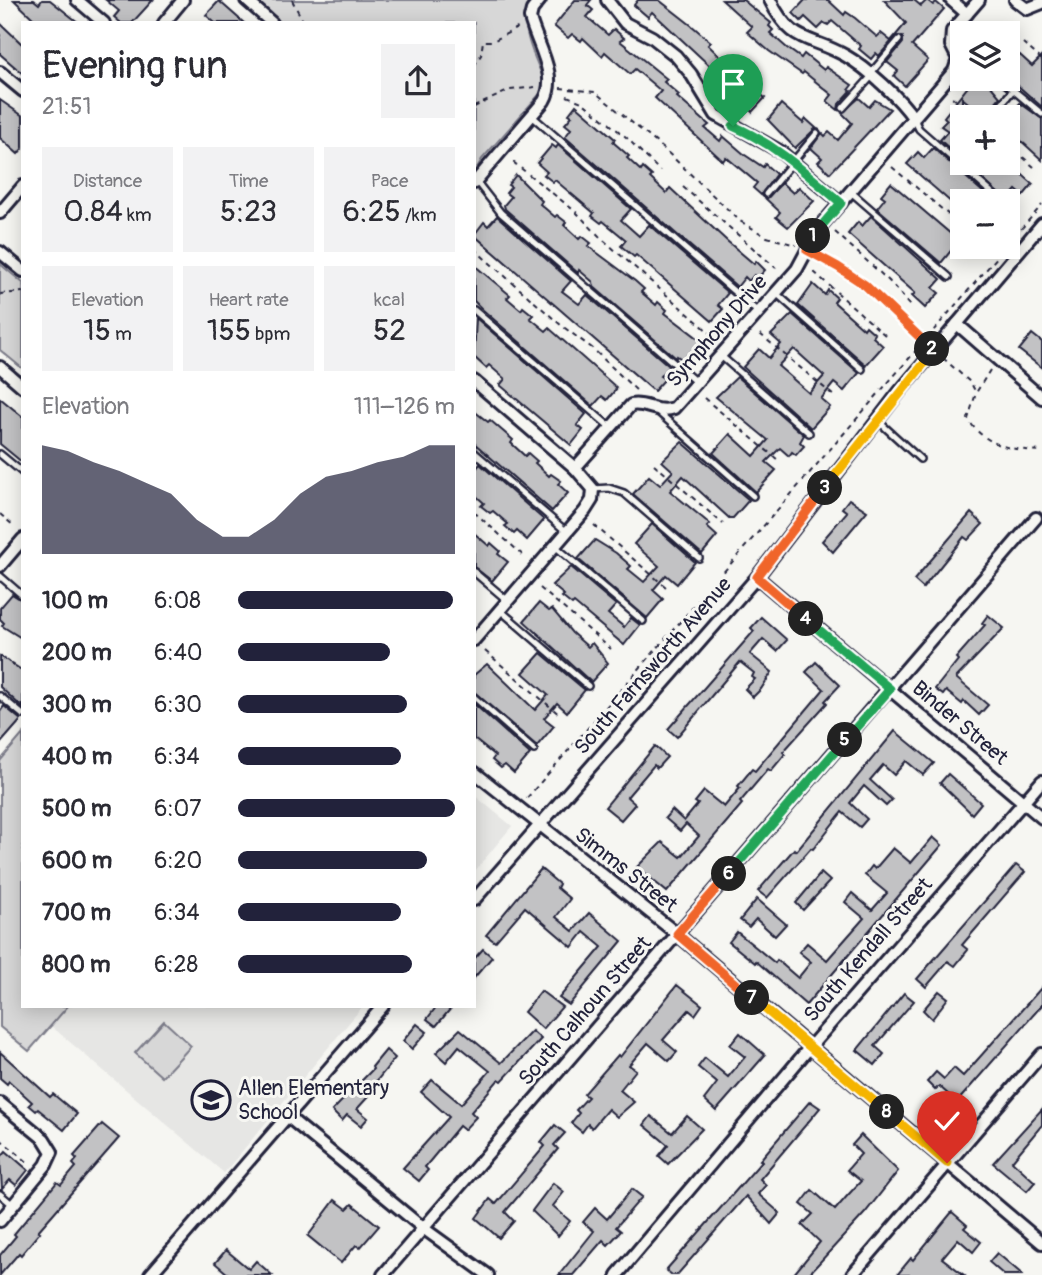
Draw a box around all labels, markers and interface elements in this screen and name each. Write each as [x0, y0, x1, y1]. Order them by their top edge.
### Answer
map controls [950, 21, 1020, 259]
button: layers [950, 21, 1020, 91]
text: Evening run [42, 42, 228, 90]
button: share [381, 44, 455, 118]
pin [703, 54, 763, 126]
icon: arrive [714, 65, 752, 103]
text: 21:51 [42, 92, 91, 121]
button: + [950, 105, 1020, 175]
text: Distance [73, 169, 142, 193]
text: Time [229, 169, 268, 193]
text: Pace [371, 169, 408, 193]
button: − [950, 189, 1020, 259]
text: 0.84 [63, 193, 123, 230]
text: 5:23 [220, 193, 277, 230]
text: 6:25 [342, 193, 401, 230]
text: km [123, 203, 152, 227]
text: /km [401, 203, 437, 227]
pin: 1 [796, 218, 830, 254]
text: 1 [809, 223, 816, 247]
street label: Symphony Drive [661, 269, 774, 393]
text: Elevation [71, 288, 144, 312]
text: Heart rate [208, 288, 289, 312]
text: kcal [374, 288, 405, 312]
text: 15 [83, 312, 111, 349]
text: 155 [207, 312, 251, 349]
text: 52 [373, 312, 406, 349]
text: m [111, 322, 132, 346]
text: bpm [251, 322, 290, 346]
pin: 2 [914, 332, 950, 366]
text: 2 [926, 336, 937, 360]
text: Elevation [42, 392, 130, 421]
text: 111–126 m [354, 392, 455, 421]
pin: 3 [808, 470, 842, 505]
text: 3 [819, 475, 830, 499]
street label: South Farnsworth Avenue [568, 571, 738, 760]
text: 100 m [42, 586, 108, 615]
text: 6:08 [154, 586, 201, 615]
pin: 4 [788, 602, 824, 636]
text: 4 [800, 606, 811, 630]
text: 200 m [42, 638, 112, 667]
text: 6:40 [154, 638, 203, 667]
street label: Binder Street [906, 675, 1014, 771]
text: 300 m [42, 690, 112, 719]
text: 6:30 [154, 690, 202, 719]
pin: 5 [828, 722, 862, 758]
text: 5 [839, 727, 850, 751]
text: 400 m [42, 742, 112, 771]
text: 6:34 [154, 742, 200, 771]
text: 500 m [42, 794, 111, 823]
text: 6:07 [154, 794, 201, 823]
street label: Simms Street [569, 821, 683, 919]
text: 600 m [42, 846, 112, 875]
text: 6:20 [154, 846, 202, 875]
pin: 6 [712, 856, 746, 892]
text: 6 [723, 861, 734, 885]
street label: South Kendall Street [798, 872, 939, 1028]
text: 700 m [42, 898, 111, 927]
text: 6:34 [154, 898, 200, 927]
street label: South Calhoun Street [513, 930, 658, 1091]
text: 800 m [42, 950, 110, 979]
text: 6:28 [154, 950, 198, 979]
pin: 7 [734, 981, 770, 1016]
text: 7 [746, 985, 757, 1009]
place label: Allen Elementary School [238, 1075, 389, 1126]
school or university icon: Allen Elementary School [190, 1079, 232, 1121]
pin [917, 1091, 977, 1163]
pin: 8 [870, 1094, 904, 1130]
text: 8 [882, 1099, 891, 1123]
icon: check [928, 1102, 966, 1140]

